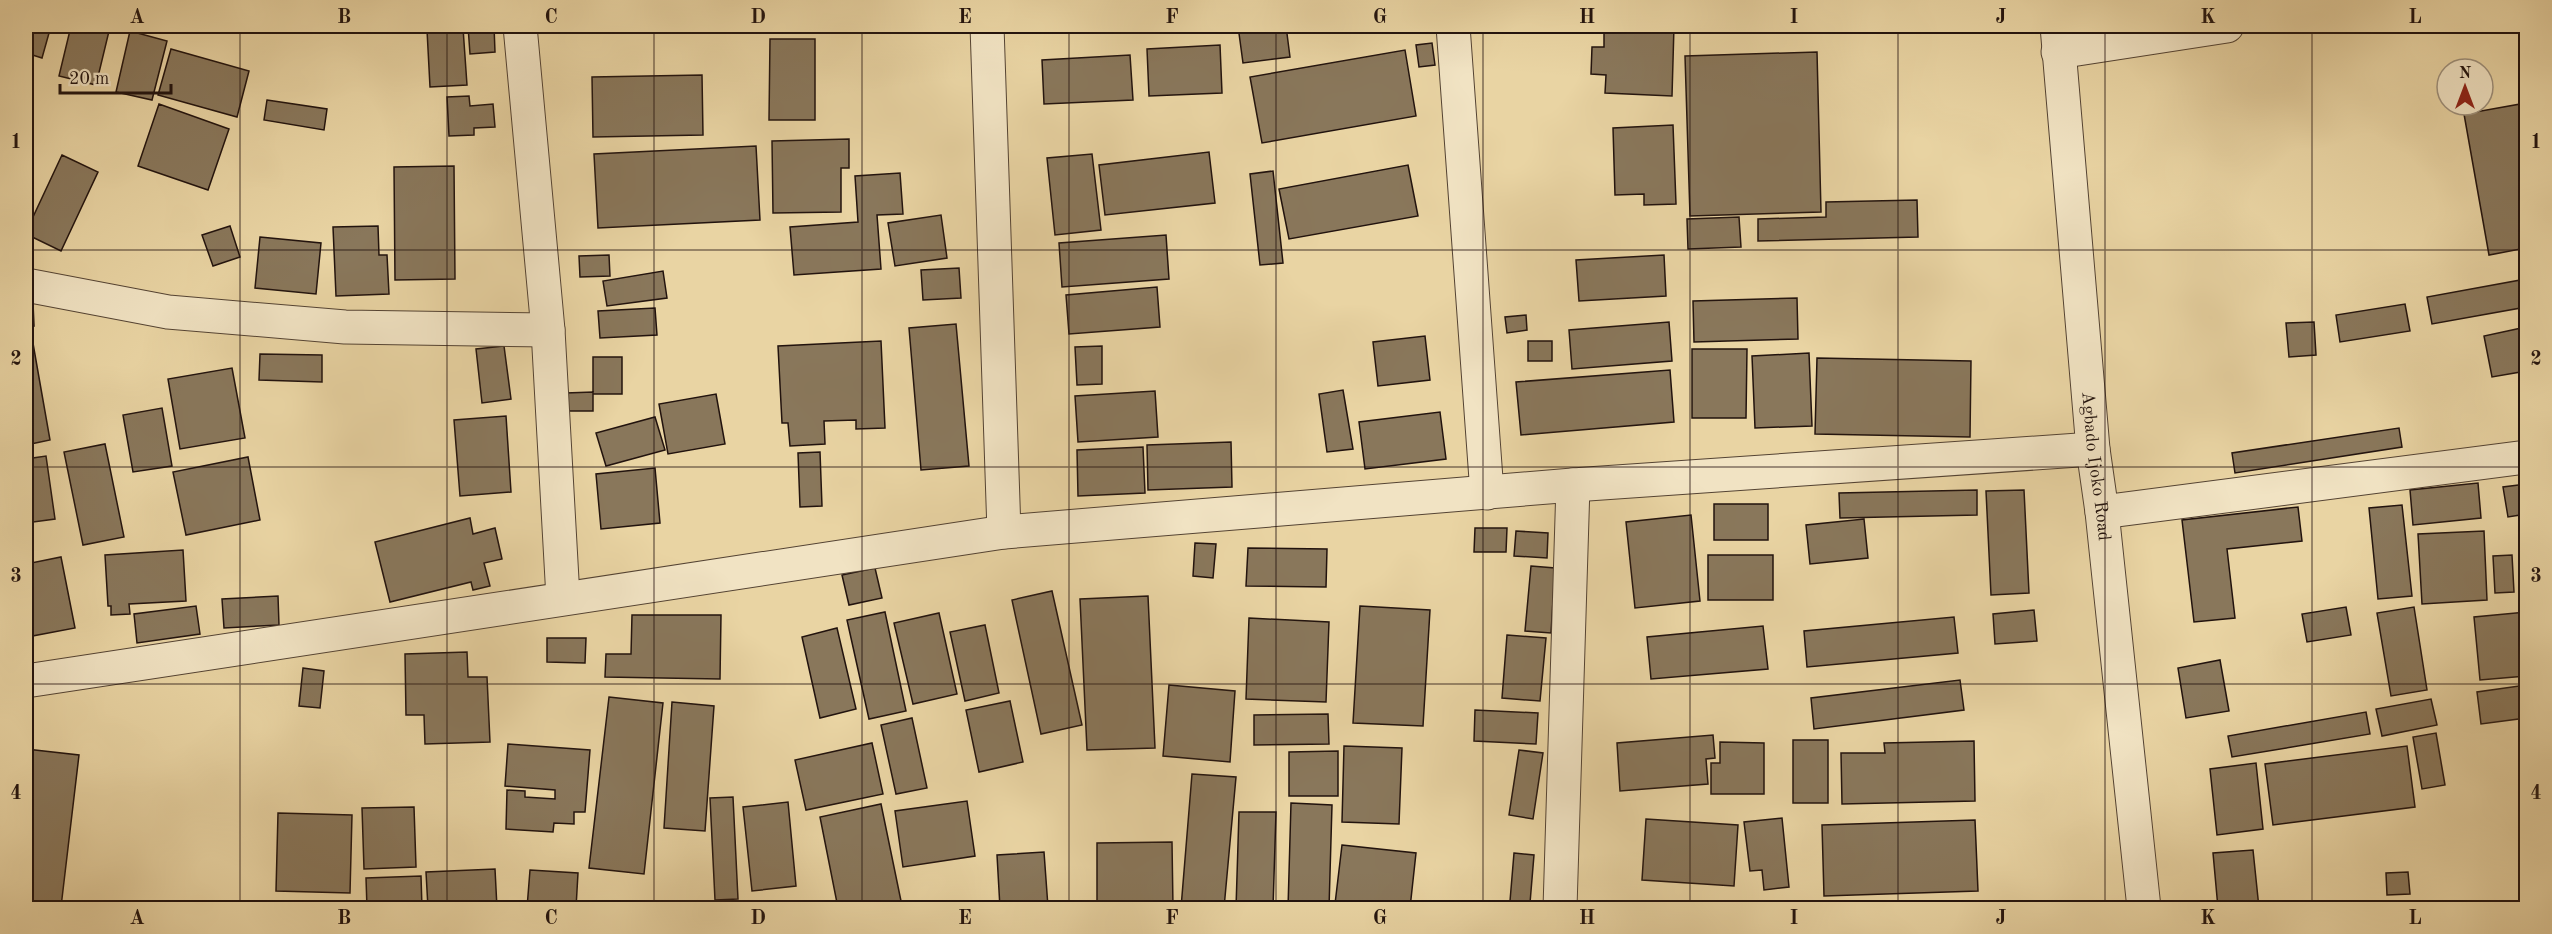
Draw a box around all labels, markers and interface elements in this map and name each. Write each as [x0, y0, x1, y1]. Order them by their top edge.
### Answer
text: A [129, 8, 145, 28]
text: B [337, 8, 351, 28]
text: C [544, 8, 558, 28]
text: D [750, 8, 766, 28]
text: E [958, 8, 972, 28]
text: F [1165, 8, 1179, 28]
text: G [1373, 8, 1387, 28]
text: H [1579, 8, 1595, 28]
text: I [1790, 8, 1798, 28]
text: J [1996, 8, 2007, 28]
text: K [2200, 8, 2216, 28]
text: L [2408, 8, 2422, 28]
scale bar [60, 57, 171, 95]
north arrow [2435, 57, 2495, 117]
text: N [2459, 66, 2472, 82]
text: 20 m [69, 70, 109, 88]
text: 1 [10, 133, 22, 153]
text: 1 [2530, 133, 2542, 153]
text: 2 [10, 350, 22, 370]
text: 2 [2530, 350, 2542, 370]
street label: Agbado Ijoko Road [2078, 391, 2113, 542]
text: 3 [10, 567, 22, 587]
text: 3 [2530, 567, 2542, 587]
text: 4 [10, 784, 22, 804]
text: 4 [2530, 784, 2542, 804]
text: A [129, 909, 145, 929]
text: B [337, 909, 351, 929]
text: C [544, 909, 558, 929]
text: D [750, 909, 766, 929]
text: E [958, 909, 972, 929]
text: F [1165, 909, 1179, 929]
text: G [1373, 909, 1387, 929]
text: H [1579, 909, 1595, 929]
text: I [1790, 909, 1798, 929]
text: J [1996, 909, 2007, 929]
text: K [2200, 909, 2216, 929]
text: L [2408, 909, 2422, 929]

